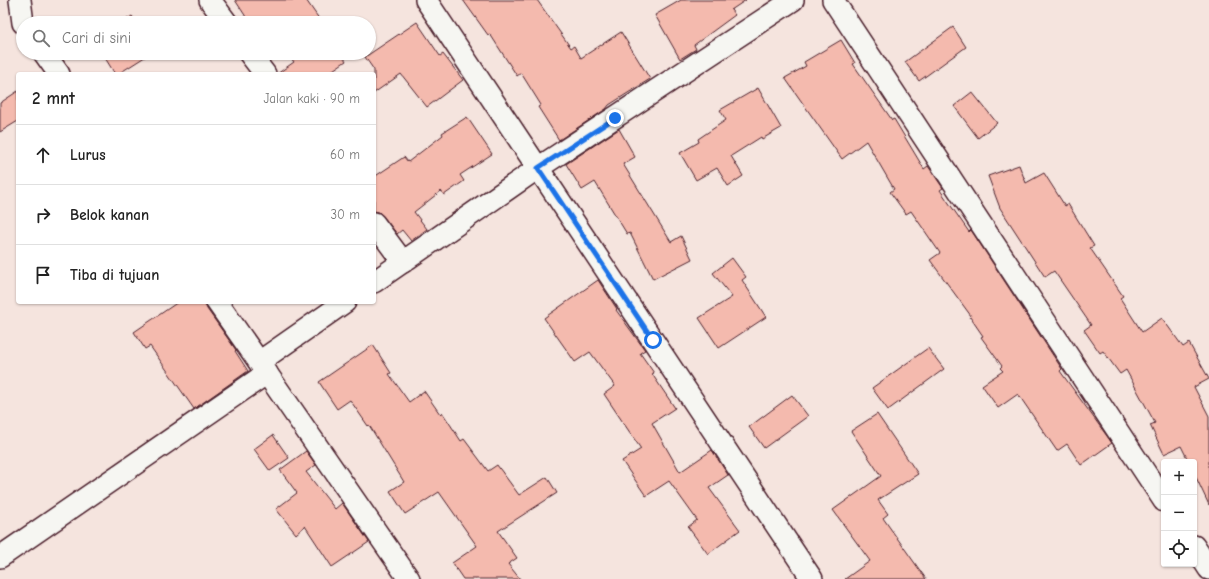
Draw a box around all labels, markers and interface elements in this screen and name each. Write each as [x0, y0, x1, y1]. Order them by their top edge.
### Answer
search box [16, 16, 376, 60]
icon: search [30, 27, 52, 49]
text: Cari di sini [62, 29, 131, 47]
text: 2 mnt [32, 89, 75, 108]
text: Jalan kaki · 90 m [263, 91, 360, 106]
route end [606, 109, 624, 127]
icon: ahead [32, 144, 54, 166]
text: Lurus [70, 146, 106, 164]
text: 60 m [330, 147, 360, 162]
icon: right [32, 204, 54, 226]
text: Belok kanan [70, 206, 149, 224]
text: 30 m [330, 207, 360, 222]
icon: arrive [32, 264, 54, 286]
text: Tiba di tujuan [70, 266, 159, 284]
route start [644, 331, 662, 349]
map controls [1161, 459, 1197, 567]
button: + [1161, 459, 1197, 495]
button: − [1161, 495, 1197, 531]
button: locate [1161, 531, 1197, 567]

